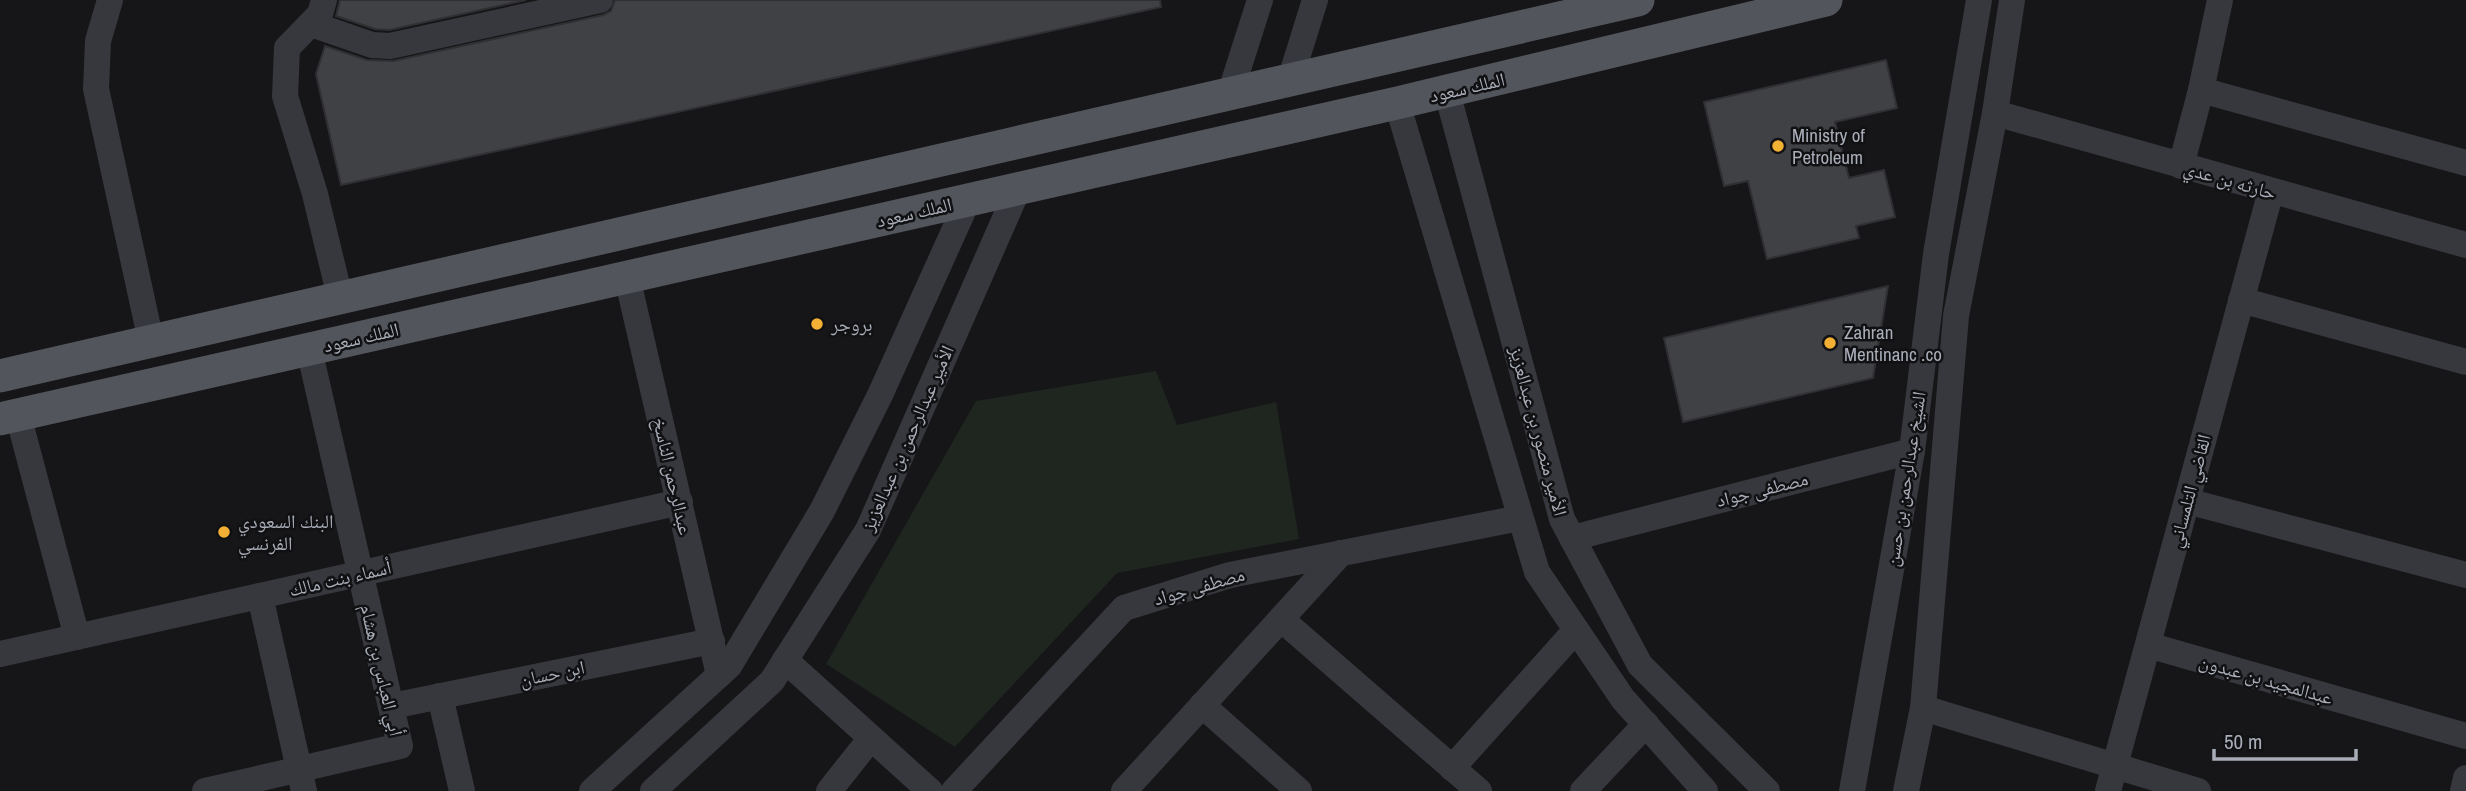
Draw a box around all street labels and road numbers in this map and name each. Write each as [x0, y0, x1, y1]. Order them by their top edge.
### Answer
street label: الملك سعود [1427, 66, 1507, 108]
street label: حارثه بن عدي [2180, 154, 2279, 208]
street label: الملك سعود [874, 191, 954, 233]
street label: الملك سعود [321, 316, 401, 358]
street label: الأمير عبدالرحمن بن عبدالعزيز [854, 341, 960, 536]
street label: الأمير منصور بن عبدالعزيز [1504, 342, 1574, 519]
street label: الشيخ عبدالرحمن بن حسن [1878, 389, 1932, 569]
street label: عبدالرحمن الناسخ [647, 415, 699, 538]
street label: القاضي التلمساني [2161, 431, 2219, 551]
street label: مصطفى جواد [1713, 465, 1811, 513]
street label: أسماء بنت مالك [286, 554, 394, 602]
street label: مصطفى جواد [1150, 561, 1248, 611]
street label: أبي العباس بن هشام [351, 602, 410, 739]
street label: عبدالمجيد بن عبدون [2196, 647, 2336, 711]
street label: ابن حسان [517, 653, 587, 693]

